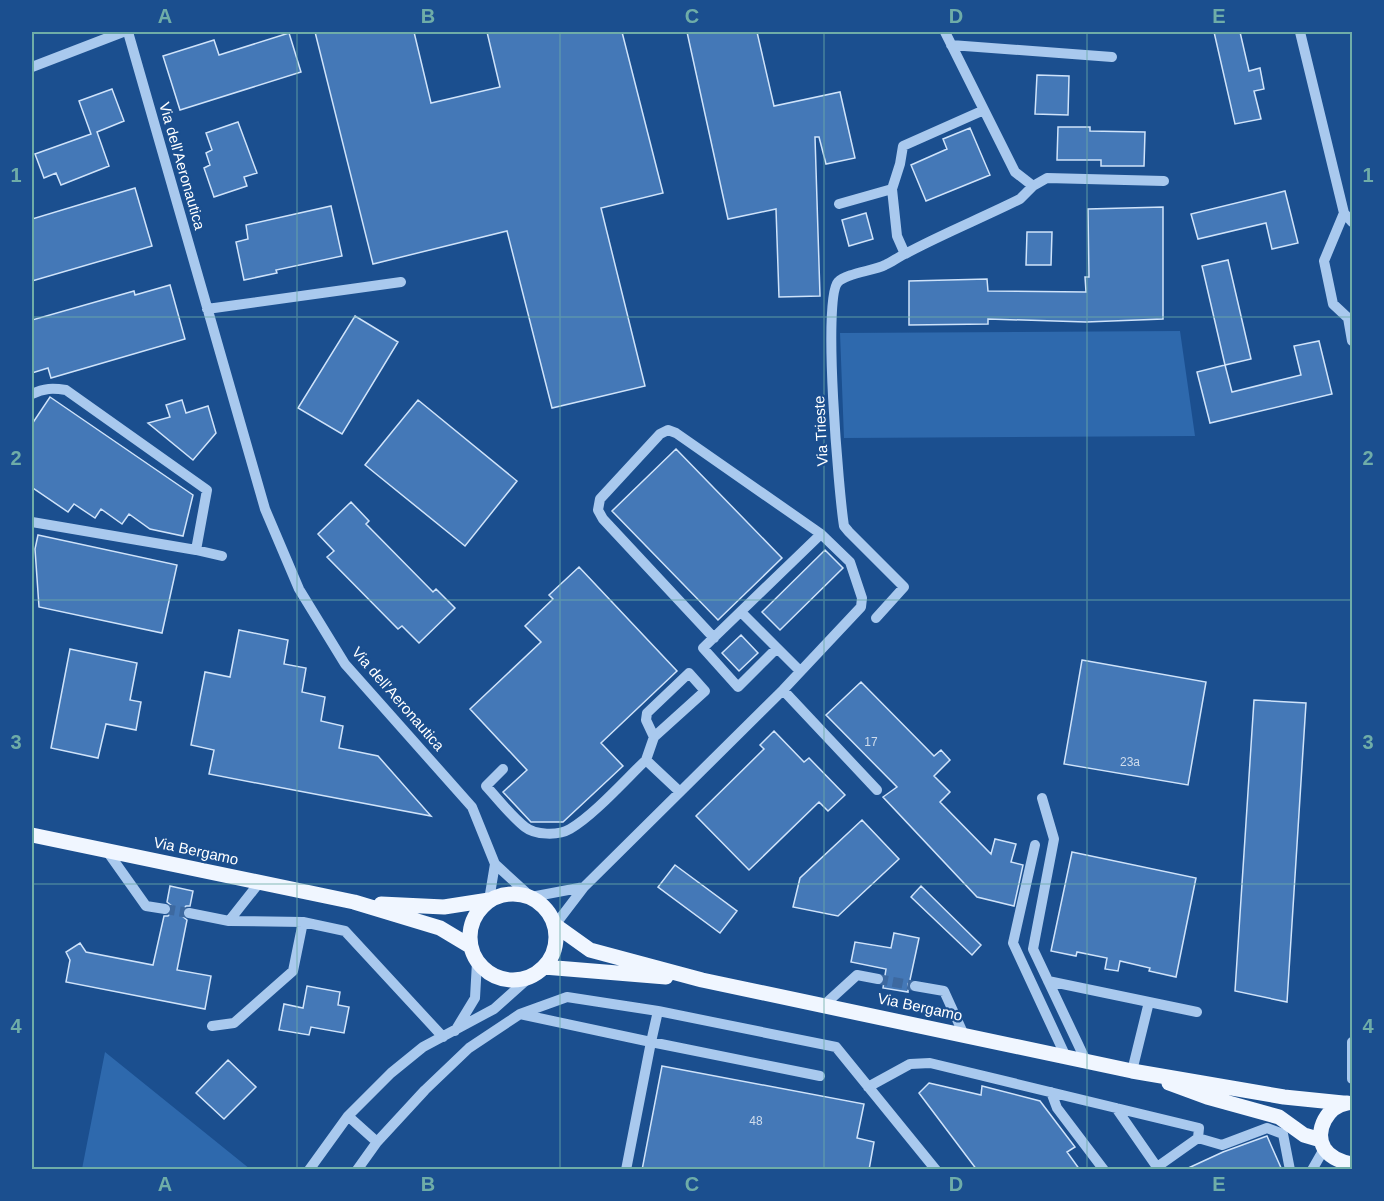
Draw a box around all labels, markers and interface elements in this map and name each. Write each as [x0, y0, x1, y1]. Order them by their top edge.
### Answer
text: A [158, 5, 172, 27]
text: B [421, 5, 435, 27]
text: C [685, 5, 699, 27]
text: D [949, 5, 963, 27]
text: E [1212, 5, 1226, 27]
street label: Via dell'Aeronautica [156, 100, 209, 232]
text: 1 [10, 164, 22, 186]
text: 1 [1362, 164, 1374, 186]
street label: Via Trieste [810, 395, 831, 467]
text: 2 [10, 447, 22, 469]
text: 2 [1362, 447, 1374, 469]
street label: Via dell'Aeronautica [349, 643, 448, 754]
text: 3 [10, 731, 22, 753]
text: 3 [1362, 731, 1374, 753]
house number: 17 [864, 735, 878, 749]
house number: 23a [1120, 755, 1140, 769]
street label: Via Bergamo [152, 833, 240, 868]
street label: Via Bergamo [876, 989, 964, 1024]
text: 4 [10, 1015, 22, 1037]
text: 4 [1362, 1015, 1374, 1037]
house number: 48 [749, 1114, 763, 1128]
text: A [158, 1173, 172, 1195]
text: B [421, 1173, 435, 1195]
text: C [685, 1173, 699, 1195]
text: D [949, 1173, 963, 1195]
text: E [1212, 1173, 1226, 1195]

